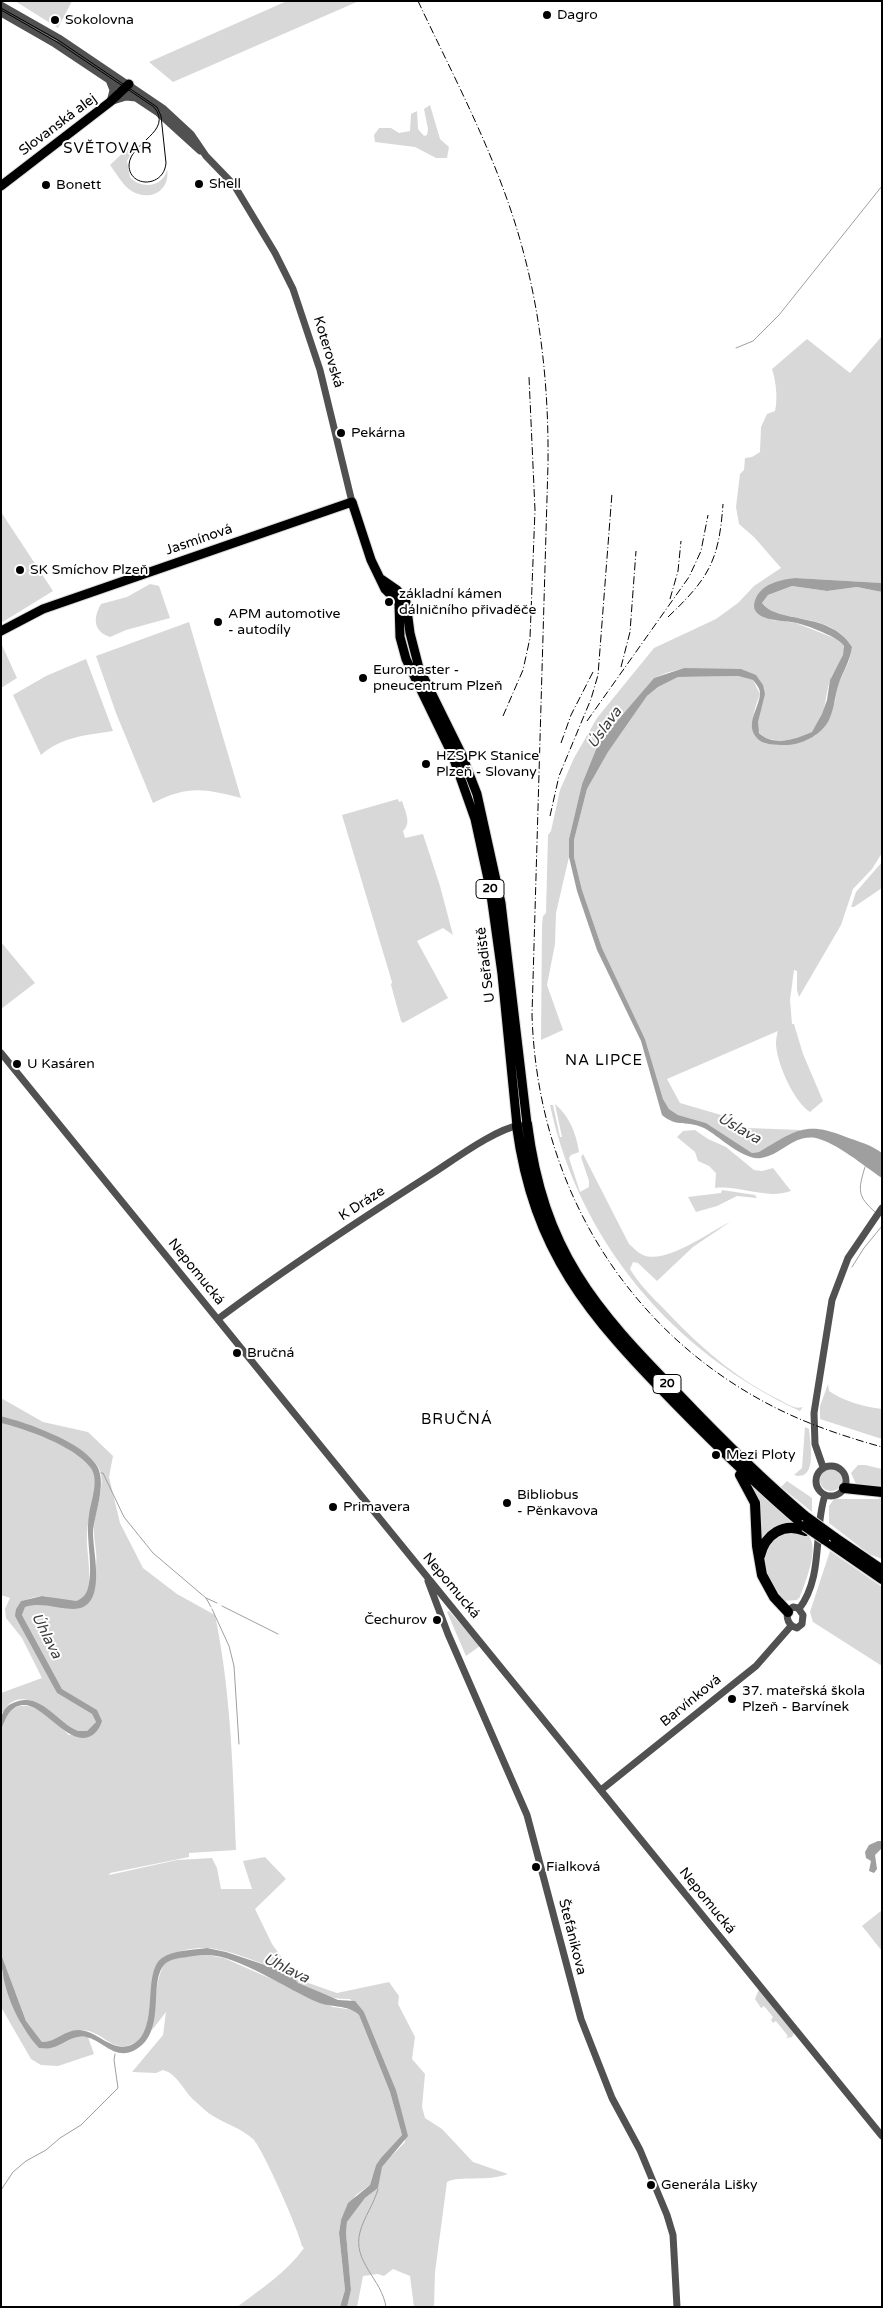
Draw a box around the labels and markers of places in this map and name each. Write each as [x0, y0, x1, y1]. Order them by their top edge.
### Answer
place label: Dagro [557, 7, 598, 23]
marker: Dagro [541, 9, 553, 21]
place label: Sokolovna [65, 12, 134, 28]
marker: Sokolovna [49, 14, 61, 26]
place label: Shell [209, 176, 241, 192]
place label: Bonett [56, 177, 101, 193]
marker: Shell [193, 178, 205, 190]
marker: Bonett [40, 179, 52, 191]
place label: Pekárna [351, 425, 405, 441]
marker: Pekárna [335, 427, 347, 439]
place label: SK Smíchov Plzeň [30, 562, 148, 578]
marker: SK Smíchov Plzeň [14, 564, 26, 576]
place label: základní kámen dálničního přivaděče [399, 586, 536, 618]
marker: základní kámen dálničního přivaděče [383, 596, 395, 608]
place label: APM automotive - autodíly [228, 606, 341, 638]
marker: APM automotive - autodíly [212, 616, 224, 628]
place label: Euromaster - pneucentrum Plzeň [373, 662, 502, 694]
marker: Euromaster - pneucentrum Plzeň [357, 672, 369, 684]
place label: HZS PK Stanice Plzeň - Slovany [436, 748, 539, 780]
marker: HZS PK Stanice Plzeň - Slovany [420, 758, 432, 770]
place label: U Kasáren [27, 1056, 95, 1072]
marker: U Kasáren [11, 1058, 23, 1070]
place label: Bručná [247, 1345, 294, 1361]
marker: Bručná [231, 1347, 243, 1359]
place label: Mezi Ploty [726, 1447, 795, 1463]
marker: Mezi Ploty [710, 1449, 722, 1461]
place label: Bibliobus - Pěnkavova [517, 1487, 598, 1520]
marker: Bibliobus - Pěnkavova [501, 1497, 513, 1509]
place label: Primavera [343, 1499, 410, 1515]
marker: Primavera [327, 1501, 339, 1513]
place label: Čechurov [364, 1612, 427, 1628]
marker: Čechurov [431, 1614, 443, 1626]
place label: 37. mateřská škola Plzeň - Barvínek [742, 1683, 865, 1715]
marker: 37. mateřská škola Plzeň - Barvínek [726, 1693, 738, 1705]
place label: Fialková [546, 1859, 600, 1875]
marker: Fialková [530, 1861, 542, 1873]
place label: Generála Lišky [661, 2177, 758, 2193]
marker: Generála Lišky [645, 2179, 657, 2191]

